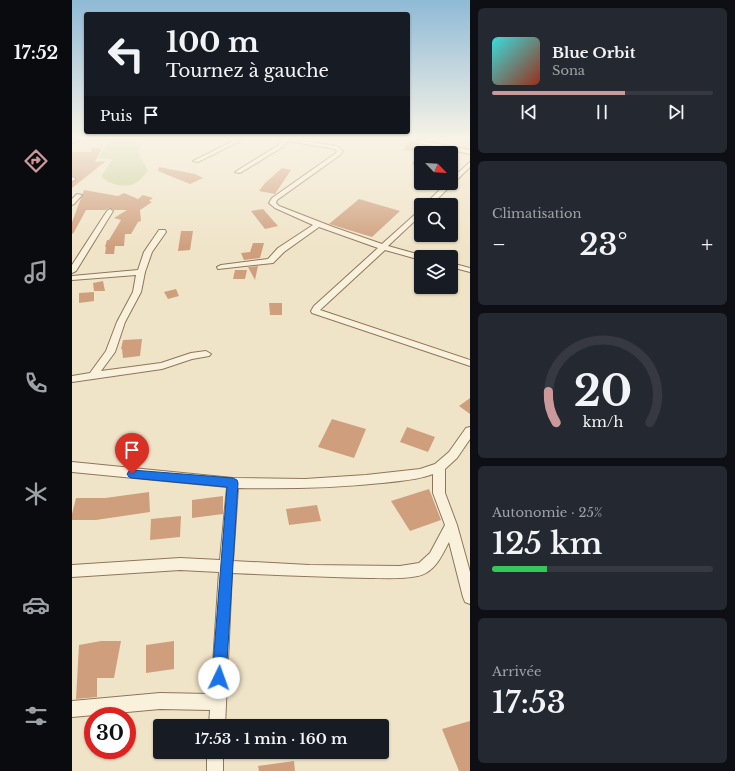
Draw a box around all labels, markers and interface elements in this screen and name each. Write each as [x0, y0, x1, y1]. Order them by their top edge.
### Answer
text: 100 m [166, 25, 259, 60]
icon: left [100, 28, 152, 80]
text: 17:52 [14, 42, 58, 64]
text: Blue Orbit [552, 43, 635, 62]
text: Tournez à gauche [166, 60, 329, 82]
text: Sona [552, 62, 585, 79]
icon: previous [518, 101, 540, 123]
icon: pause [591, 101, 613, 123]
icon: next [665, 101, 687, 123]
icon: arrive [140, 104, 162, 126]
text: Puis [100, 106, 132, 125]
north arrow [414, 146, 458, 190]
map controls [414, 146, 458, 294]
icon: directions [22, 147, 50, 175]
button: search [414, 198, 458, 242]
text: Climatisation [492, 205, 582, 222]
text: 23° [579, 226, 628, 263]
text: − [492, 231, 506, 258]
text: + [701, 231, 713, 258]
button: layers [414, 250, 458, 294]
icon: music [22, 258, 50, 286]
text: 20 [573, 366, 632, 417]
icon: phone [22, 369, 50, 397]
text: km/h [582, 413, 623, 431]
pin [115, 433, 149, 474]
icon: arrive [121, 439, 143, 461]
icon: climate [22, 480, 50, 508]
text: Autonomie · 25% [492, 504, 603, 521]
text: 125 km [492, 525, 603, 562]
icon: car [22, 591, 50, 619]
position arrow [198, 657, 240, 699]
text: Arrivée [492, 663, 541, 680]
text: 17:53 [492, 684, 566, 721]
icon: filters [22, 702, 50, 730]
speed limit sign: 30 [84, 707, 136, 759]
text: 17:53 · 1 min · 160 m [195, 729, 348, 748]

